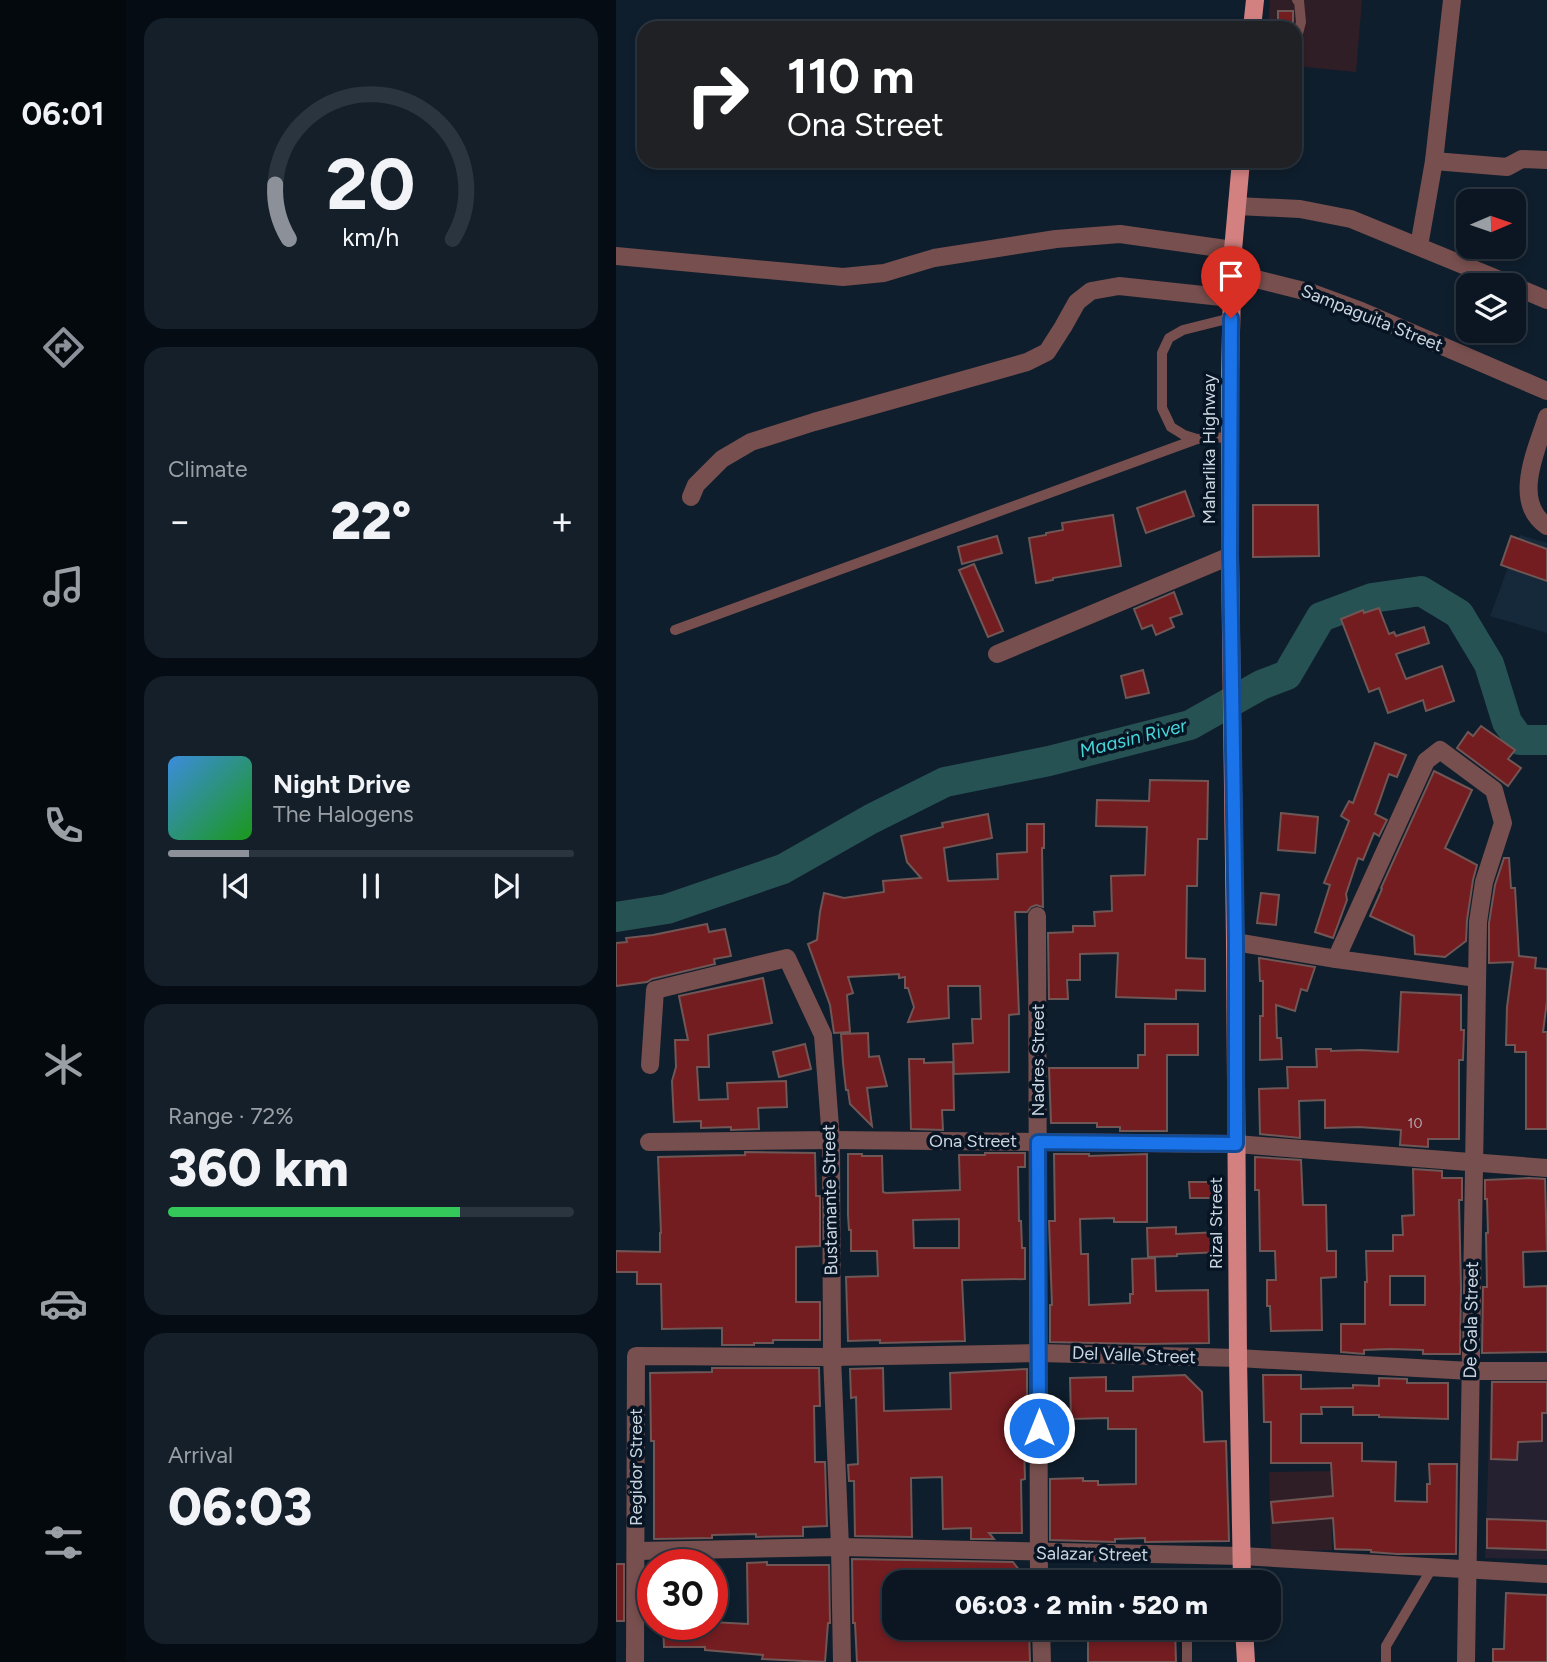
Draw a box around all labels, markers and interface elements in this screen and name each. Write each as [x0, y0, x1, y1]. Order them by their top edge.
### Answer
text: 110 m [787, 46, 915, 105]
icon: right [672, 49, 763, 140]
text: 06:01 [21, 95, 105, 133]
text: Ona Street [787, 106, 944, 144]
text: 20 [326, 141, 416, 228]
north arrow [1456, 189, 1526, 259]
map controls [1456, 189, 1526, 343]
text: km/h [342, 222, 400, 252]
pin [1201, 246, 1261, 318]
icon: arrive [1212, 257, 1250, 295]
button: layers [1456, 273, 1526, 343]
street label: Sampaguita Street [1298, 280, 1446, 357]
icon: directions [39, 323, 88, 372]
street label: Maharlika Highway [1198, 373, 1220, 524]
text: Climate [168, 455, 247, 483]
text: 22° [330, 490, 412, 552]
text: − [168, 498, 192, 544]
text: + [550, 498, 574, 544]
icon: music [39, 562, 88, 611]
water label: Maasin River [1077, 713, 1190, 762]
text: Night Drive [273, 768, 410, 800]
text: The Halogens [273, 800, 414, 828]
icon: phone [39, 801, 88, 850]
icon: previous [217, 867, 255, 905]
icon: pause [352, 867, 390, 905]
icon: next [487, 867, 525, 905]
street label: Nadres Street [1027, 1003, 1049, 1116]
icon: climate [39, 1040, 88, 1089]
text: Range · 72% [168, 1102, 294, 1130]
house number: 10 [1408, 1115, 1422, 1132]
street label: Bustamante Street [818, 1124, 842, 1276]
street label: Ona Street [929, 1130, 1017, 1152]
text: 360 km [168, 1137, 349, 1199]
street label: Rizal Street [1205, 1177, 1227, 1269]
street label: De Gala Street [1459, 1261, 1483, 1379]
icon: car [39, 1279, 88, 1328]
street label: Del Valle Street [1072, 1342, 1197, 1368]
position arrow [1002, 1391, 1076, 1465]
street label: Regidor Street [625, 1408, 647, 1526]
text: Arrival [168, 1441, 233, 1469]
text: 06:03 [168, 1476, 312, 1538]
icon: filters [39, 1518, 88, 1567]
street label: Salazar Street [1036, 1542, 1149, 1566]
speed limit sign: 30 [637, 1549, 728, 1640]
text: 06:03 · 2 min · 520 m [955, 1589, 1208, 1621]

